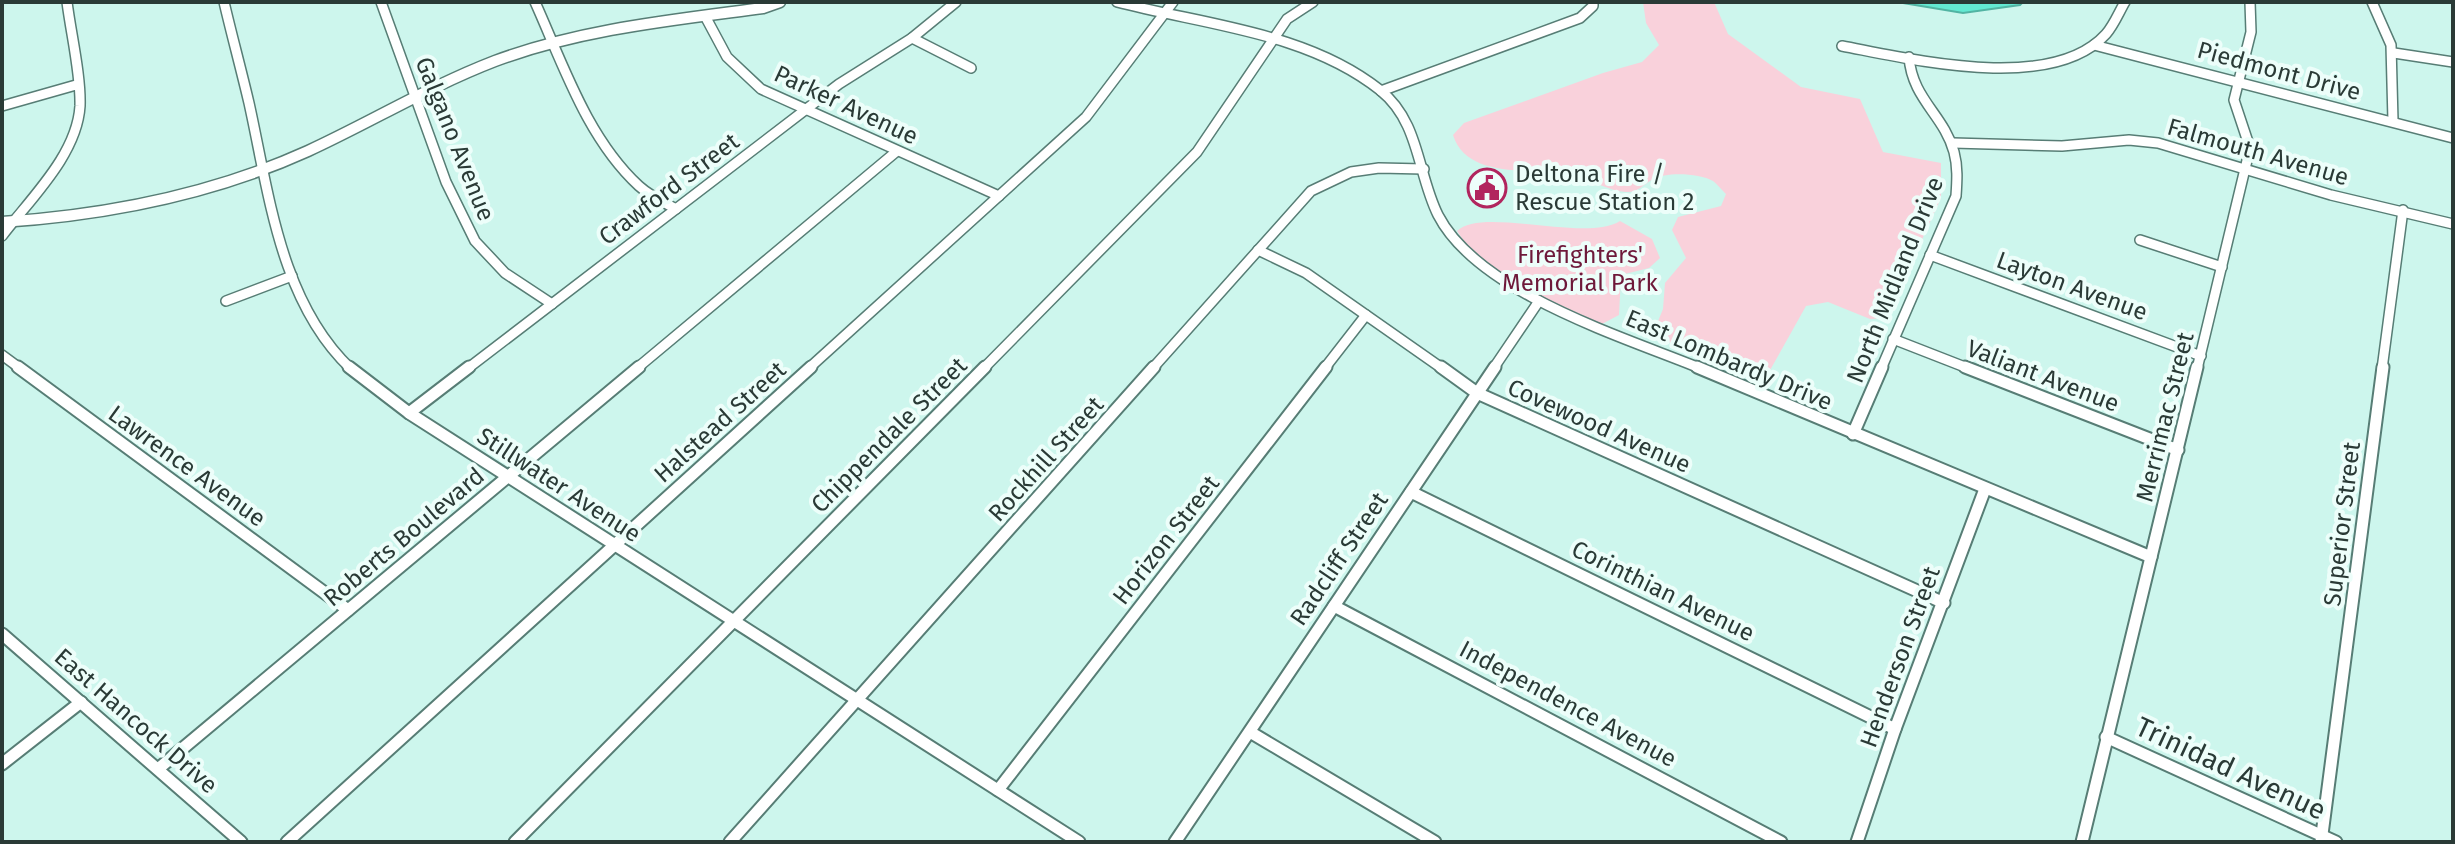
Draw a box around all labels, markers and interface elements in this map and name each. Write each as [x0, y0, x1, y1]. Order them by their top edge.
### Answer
street label: Piedmont Drive [2194, 36, 2364, 106]
street label: Galgano Avenue [409, 53, 501, 225]
street label: Parker Avenue [770, 59, 922, 151]
street label: Falmouth Avenue [2164, 113, 2352, 191]
street label: Crawford Street [594, 127, 745, 251]
place label: Deltona Fire / Rescue Station 2 [1515, 160, 1694, 216]
public building icon: Deltona Fire / Rescue Station 2 [1466, 167, 1508, 209]
street label: North Midland Drive [1841, 173, 1949, 387]
park label: Firefighters' Memorial Park [1502, 241, 1659, 297]
street label: Layton Avenue [1993, 246, 2151, 326]
street label: East Lombardy Drive [1621, 304, 1837, 416]
street label: Merrimac Street [2130, 329, 2200, 505]
street label: Valiant Avenue [1963, 334, 2123, 418]
street label: Chippendale Street [805, 351, 973, 519]
street label: Halstead Street [648, 355, 792, 488]
street label: Covewood Avenue [1503, 373, 1695, 479]
street label: Rockhill Street [983, 391, 1110, 527]
street label: Lawrence Avenue [103, 400, 271, 532]
street label: Stillwater Avenue [472, 422, 646, 548]
street label: Superior Street [2318, 440, 2366, 608]
street label: Roberts Boulevard [318, 462, 490, 612]
street label: Horizon Street [1107, 470, 1225, 610]
street label: Radcliff Street [1284, 487, 1394, 631]
street label: Corinthian Avenue [1567, 535, 1759, 647]
street label: Henderson Street [1854, 562, 1946, 751]
street label: Independence Avenue [1455, 635, 1681, 773]
street label: East Hancock Drive [49, 643, 223, 799]
street label: Trinidad Avenue [2131, 710, 2331, 827]

